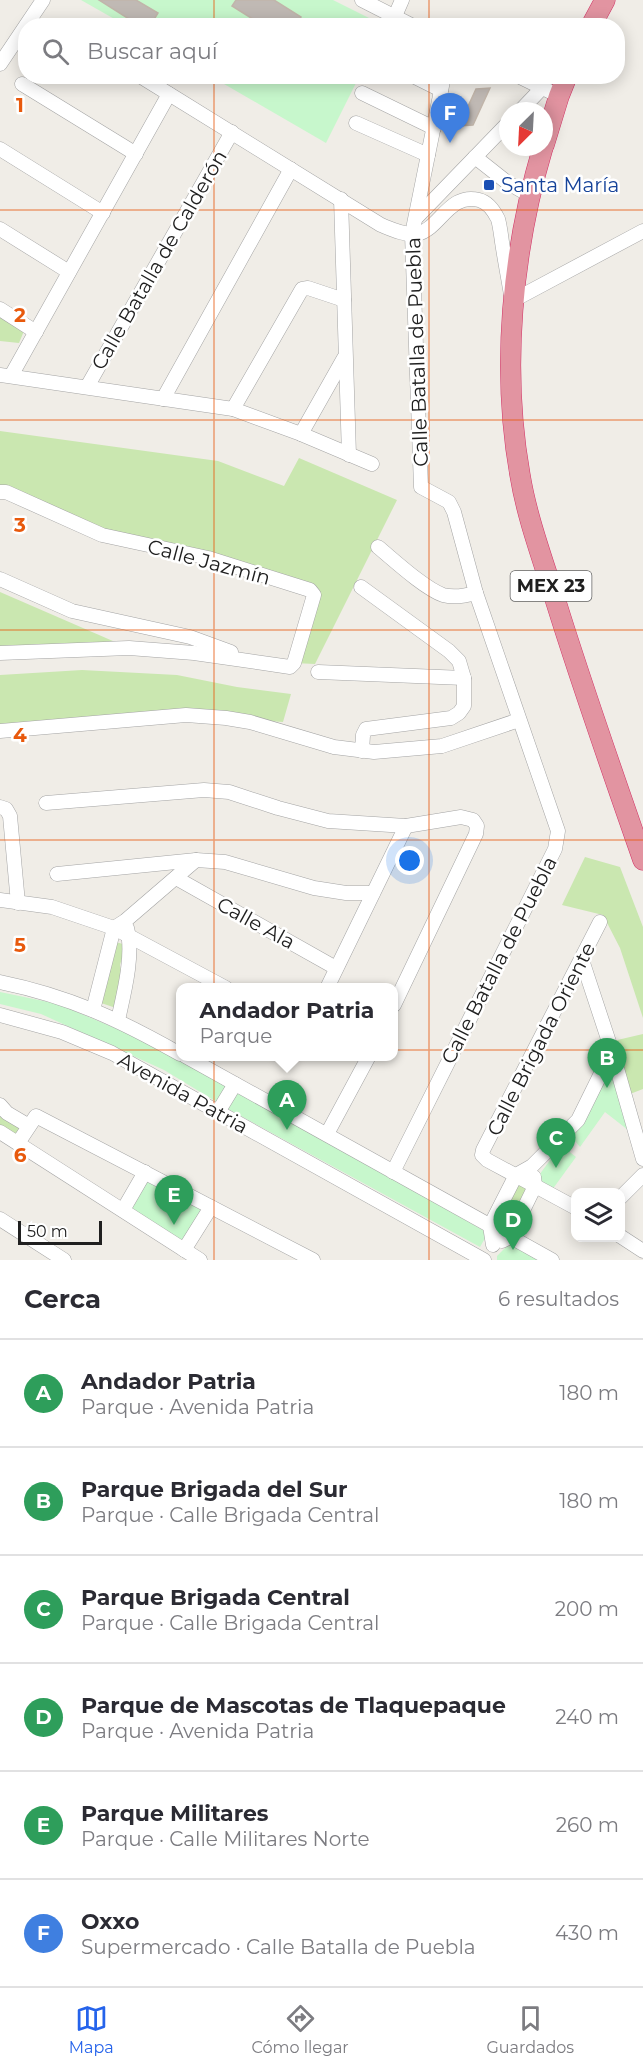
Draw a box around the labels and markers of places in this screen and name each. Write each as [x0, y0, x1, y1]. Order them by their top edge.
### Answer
pin: F [430, 94, 470, 143]
place label: Santa María [501, 173, 619, 197]
marker: Santa María [482, 178, 496, 192]
pin: B [588, 1038, 626, 1088]
pin: A [268, 1080, 306, 1130]
pin: C [536, 1118, 576, 1168]
pin: E [154, 1176, 194, 1225]
pin: D [494, 1200, 532, 1250]

